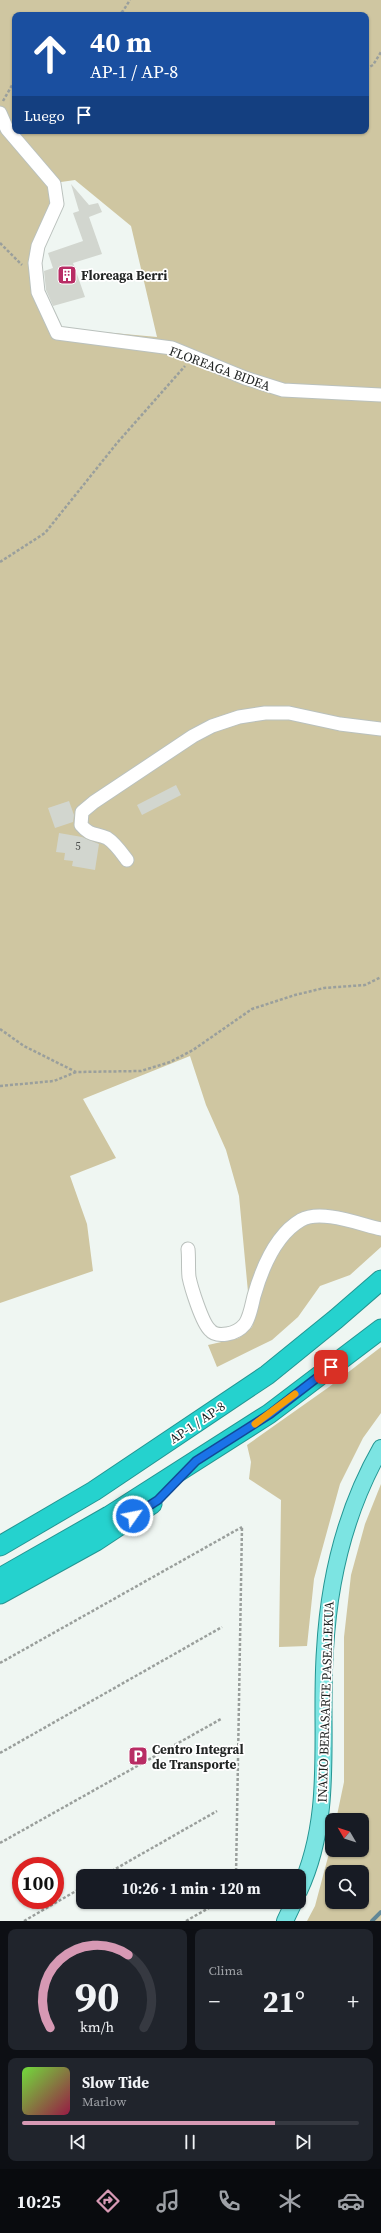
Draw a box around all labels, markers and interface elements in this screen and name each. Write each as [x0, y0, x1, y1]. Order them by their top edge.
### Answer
text: 40 m [90, 23, 152, 61]
icon: ahead [24, 28, 76, 80]
text: AP-1 / AP-8 [90, 59, 178, 84]
icon: arrive [73, 104, 95, 126]
text: Luego [24, 105, 65, 126]
building icon: Floreaga Berri [56, 264, 78, 286]
place label: Floreaga Berri [81, 267, 167, 284]
street label: FLOREAGA BIDEA [167, 342, 273, 395]
house number: 5 [75, 839, 81, 854]
pin [314, 1350, 348, 1384]
icon: arrive [320, 1356, 342, 1378]
street label: AP-1 / AP-8 [166, 1398, 228, 1447]
position arrow [112, 1495, 154, 1537]
street label: INAXIO BERASARTE PASEALEKUA [313, 1601, 338, 1803]
place label: Centro Integral de Transporte [152, 1741, 244, 1773]
parking icon: Centro Integral de Transporte [127, 1745, 149, 1767]
north arrow [325, 1813, 369, 1857]
map controls [325, 1813, 369, 1909]
speed limit sign: 100 [12, 1857, 64, 1909]
button: search [325, 1865, 369, 1909]
text: 10:26 · 1 min · 120 m [122, 1878, 261, 1899]
text: Clima [209, 1962, 243, 1979]
text: 90 [75, 1967, 120, 2024]
text: 21° [263, 1981, 305, 2022]
text: − [209, 1986, 220, 2016]
text: + [347, 1986, 359, 2016]
text: km/h [80, 2016, 115, 2036]
text: Slow Tide [82, 2072, 149, 2093]
text: Marlow [82, 2093, 126, 2110]
icon: previous [67, 2131, 89, 2153]
icon: pause [179, 2131, 201, 2153]
icon: next [292, 2131, 314, 2153]
icon: directions [94, 2187, 122, 2215]
icon: music [154, 2187, 182, 2215]
icon: phone [215, 2187, 243, 2215]
icon: climate [276, 2187, 304, 2215]
icon: car [337, 2187, 365, 2215]
text: 10:25 [16, 2189, 61, 2214]

